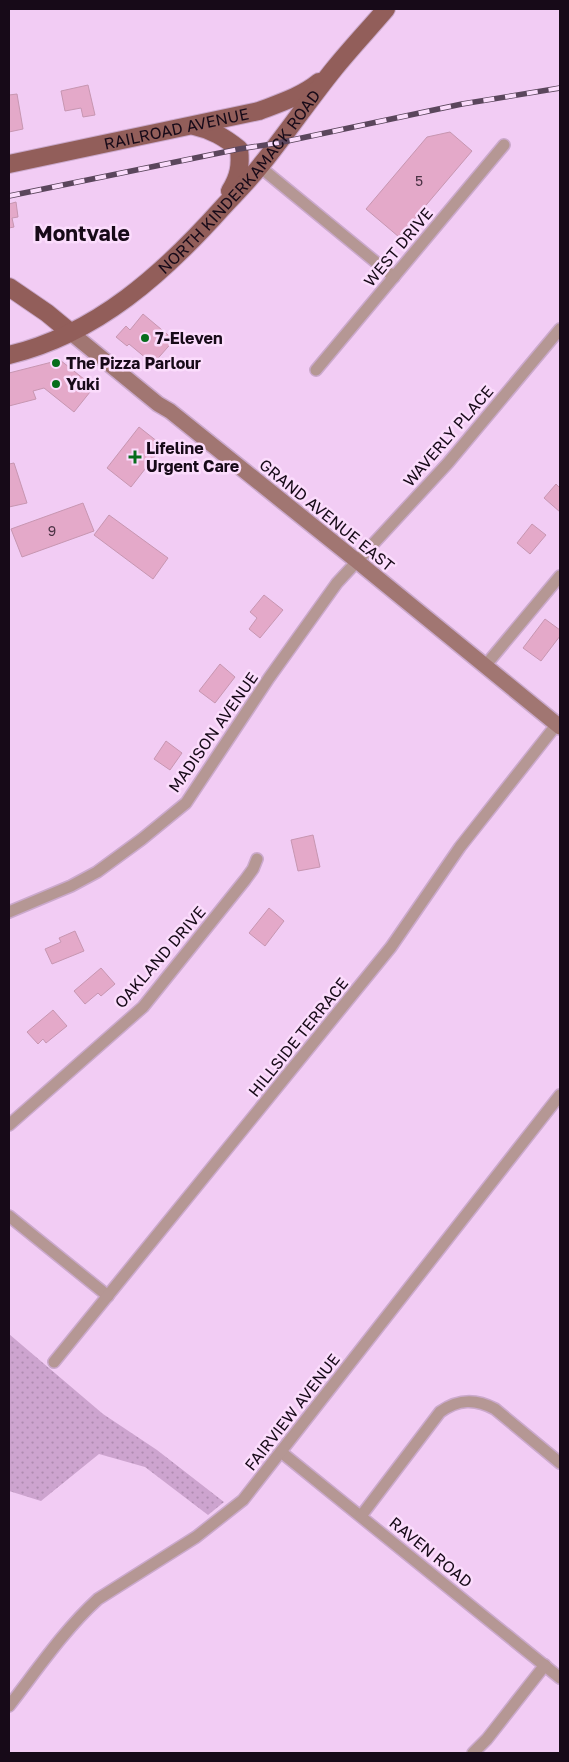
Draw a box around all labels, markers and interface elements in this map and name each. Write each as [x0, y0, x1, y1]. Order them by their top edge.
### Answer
street label: NORTH KINDERKAMACK ROAD [154, 86, 324, 278]
street label: RAILROAD AVENUE [102, 103, 251, 154]
house number: 5 [415, 172, 423, 189]
street label: WEST DRIVE [359, 204, 437, 290]
district label: Montvale [34, 220, 130, 246]
place label: 7-Eleven [155, 328, 223, 348]
marker: 7-Eleven [139, 332, 151, 344]
place label: The Pizza Parlour [66, 353, 201, 373]
marker: The Pizza Parlour [50, 357, 62, 369]
place label: Yuki [66, 374, 100, 394]
marker: Yuki [50, 378, 62, 390]
street label: WAVERLY PLACE [399, 381, 497, 491]
place label: Lifeline Urgent Care [146, 438, 239, 476]
marker: Lifeline Urgent Care [128, 450, 142, 464]
street label: GRAND AVENUE EAST [255, 454, 399, 576]
house number: 9 [48, 522, 56, 539]
street label: MADISON AVENUE [164, 668, 262, 796]
street label: OAKLAND DRIVE [110, 902, 210, 1012]
street label: HILLSIDE TERRACE [244, 973, 352, 1101]
street label: FAIRVIEW AVENUE [240, 1349, 344, 1475]
street label: RAVEN ROAD [385, 1512, 477, 1592]

